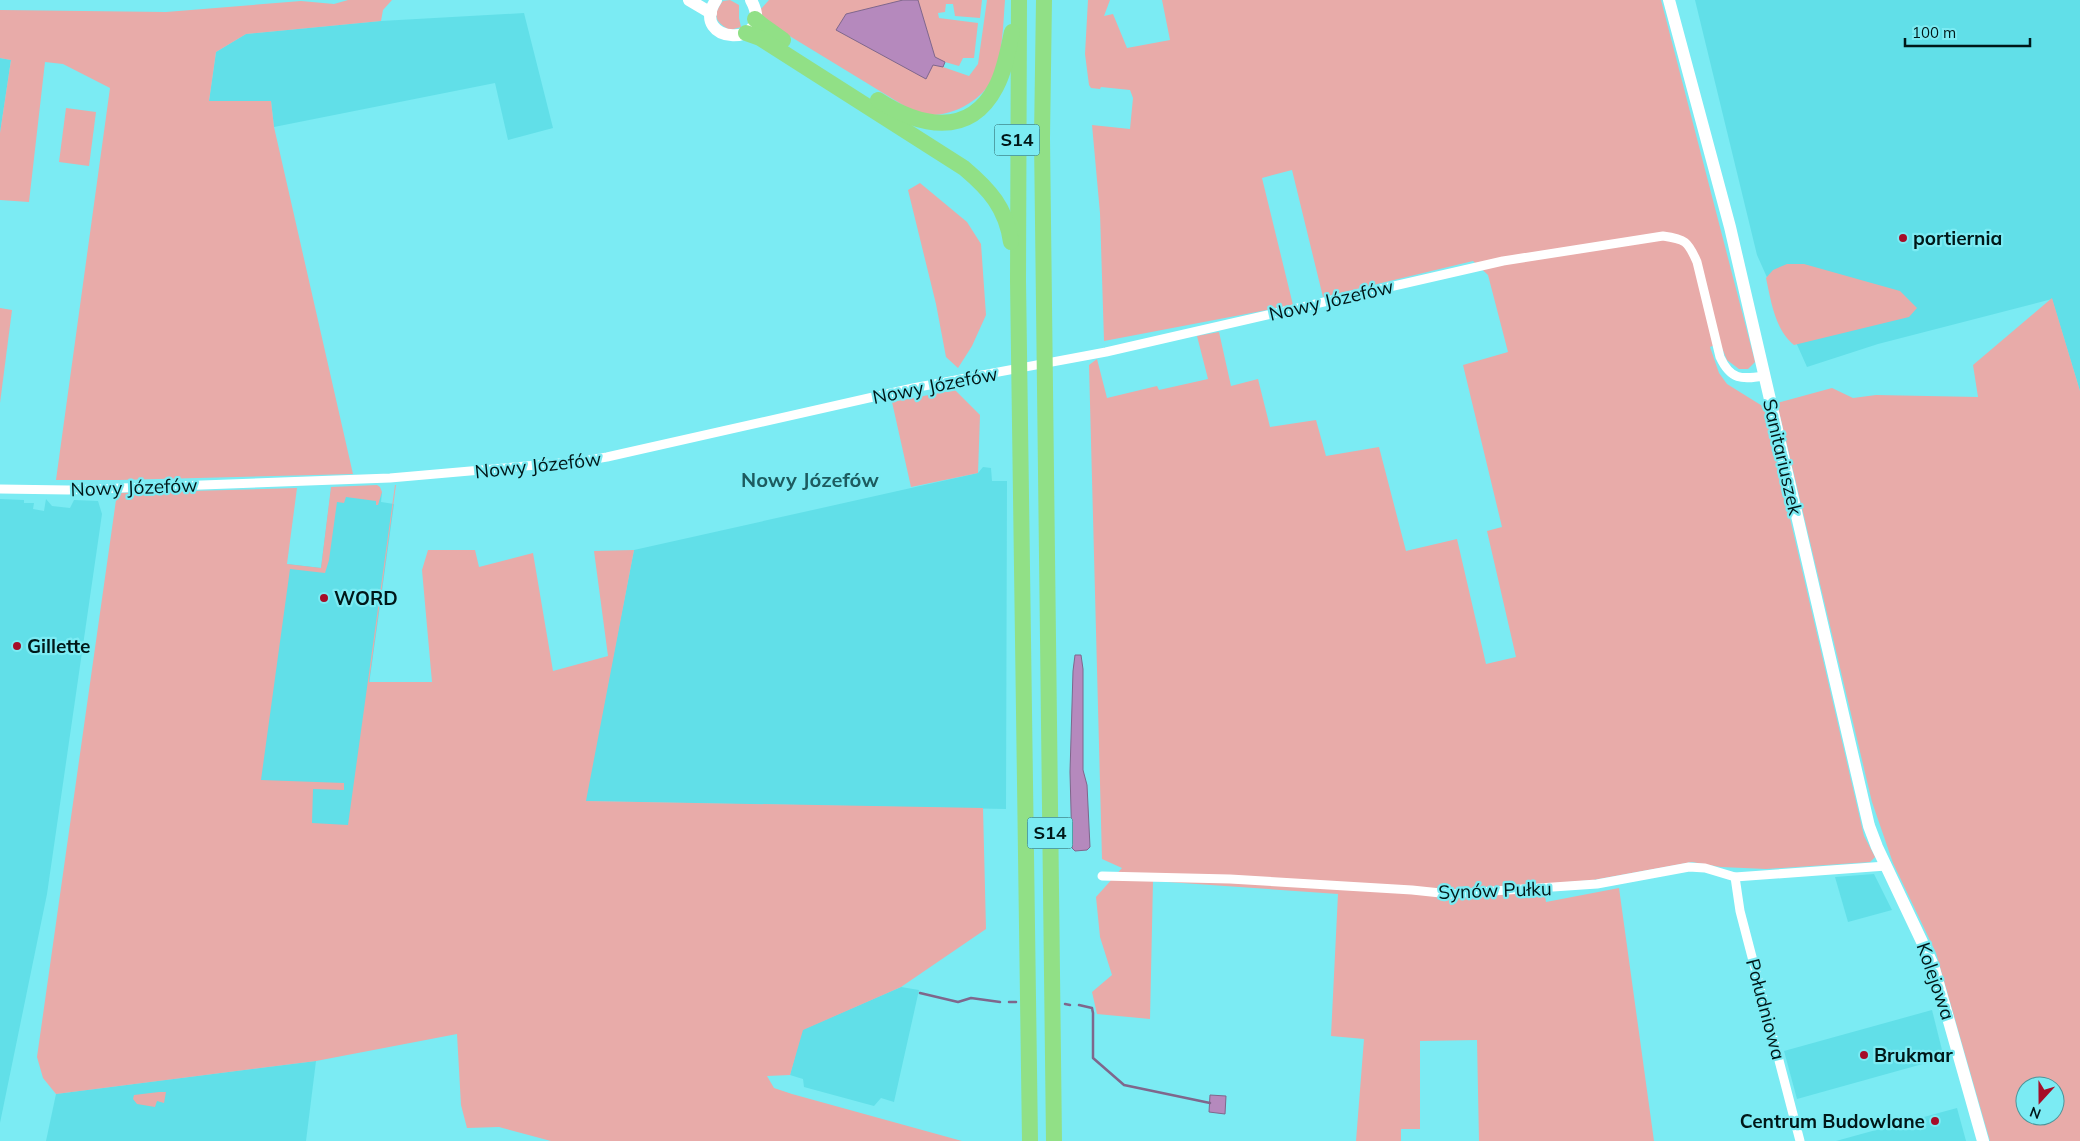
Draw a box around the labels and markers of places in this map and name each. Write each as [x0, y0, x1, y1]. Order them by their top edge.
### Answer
place label: portiernia [1913, 226, 2002, 250]
marker: portiernia [1897, 232, 1909, 244]
place label: WORD [334, 586, 398, 610]
marker: WORD [318, 592, 330, 604]
place label: Gillette [27, 634, 91, 658]
marker: Gillette [11, 640, 23, 652]
place label: Brukmar [1874, 1043, 1953, 1067]
marker: Brukmar [1858, 1049, 1870, 1061]
place label: Centrum Budowlane [1740, 1109, 1925, 1133]
marker: Centrum Budowlane [1929, 1115, 1941, 1127]

